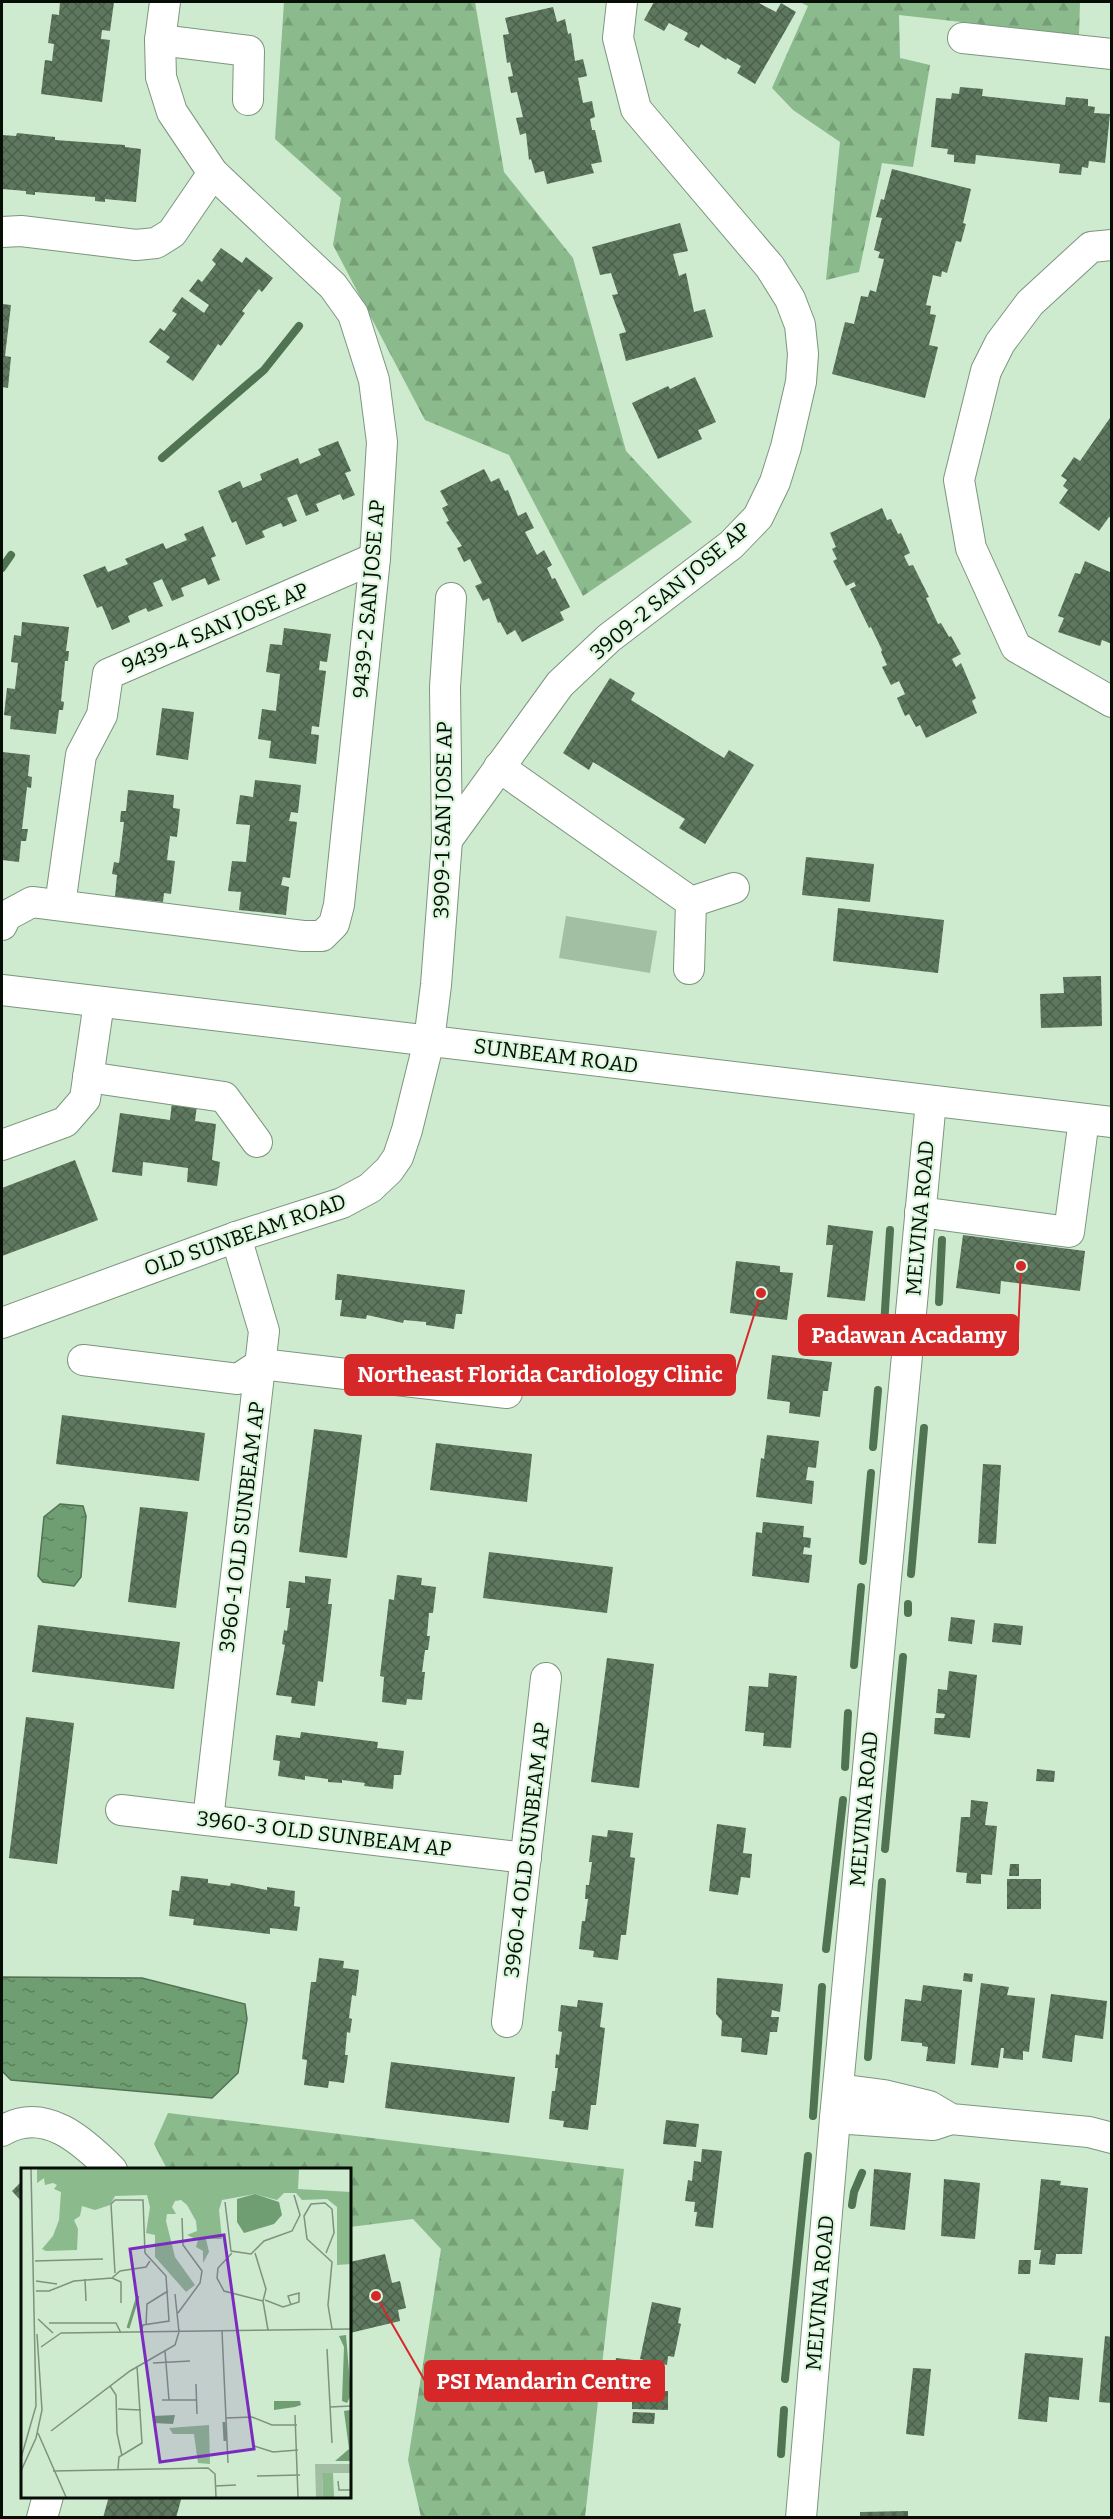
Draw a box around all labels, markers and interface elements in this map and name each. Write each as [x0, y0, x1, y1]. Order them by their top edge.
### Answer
street label: 9439-2 SAN JOSE AP [347, 499, 391, 699]
street label: 3909-2 SAN JOSE AP [585, 517, 755, 665]
street label: 9439-4 SAN JOSE AP [118, 577, 312, 679]
street label: 3909-1 SAN JOSE AP [428, 721, 458, 919]
street label: SUNBEAM ROAD [472, 1033, 640, 1079]
street label: MELVINA ROAD [900, 1139, 940, 1297]
street label: OLD SUNBEAM ROAD [140, 1188, 350, 1282]
callout: Padawan Acadamy [799, 1315, 1018, 1355]
text: Padawan Acadamy [811, 1322, 1007, 1349]
callout: Northeast Florida Cardiology Clinic [345, 1355, 735, 1395]
text: Northeast Florida Cardiology Clinic [357, 1361, 723, 1388]
street label: 3960-1 OLD SUNBEAM AP [214, 1400, 270, 1654]
street label: 3960-4 OLD SUNBEAM AP [498, 1721, 556, 1979]
street label: MELVINA ROAD [844, 1730, 884, 1888]
street label: 3960-3 OLD SUNBEAM AP [195, 1805, 453, 1863]
inset map [21, 2168, 351, 2498]
street label: MELVINA ROAD [800, 2214, 840, 2372]
callout: PSI Mandarin Centre [425, 2361, 664, 2401]
text: PSI Mandarin Centre [437, 2368, 651, 2395]

